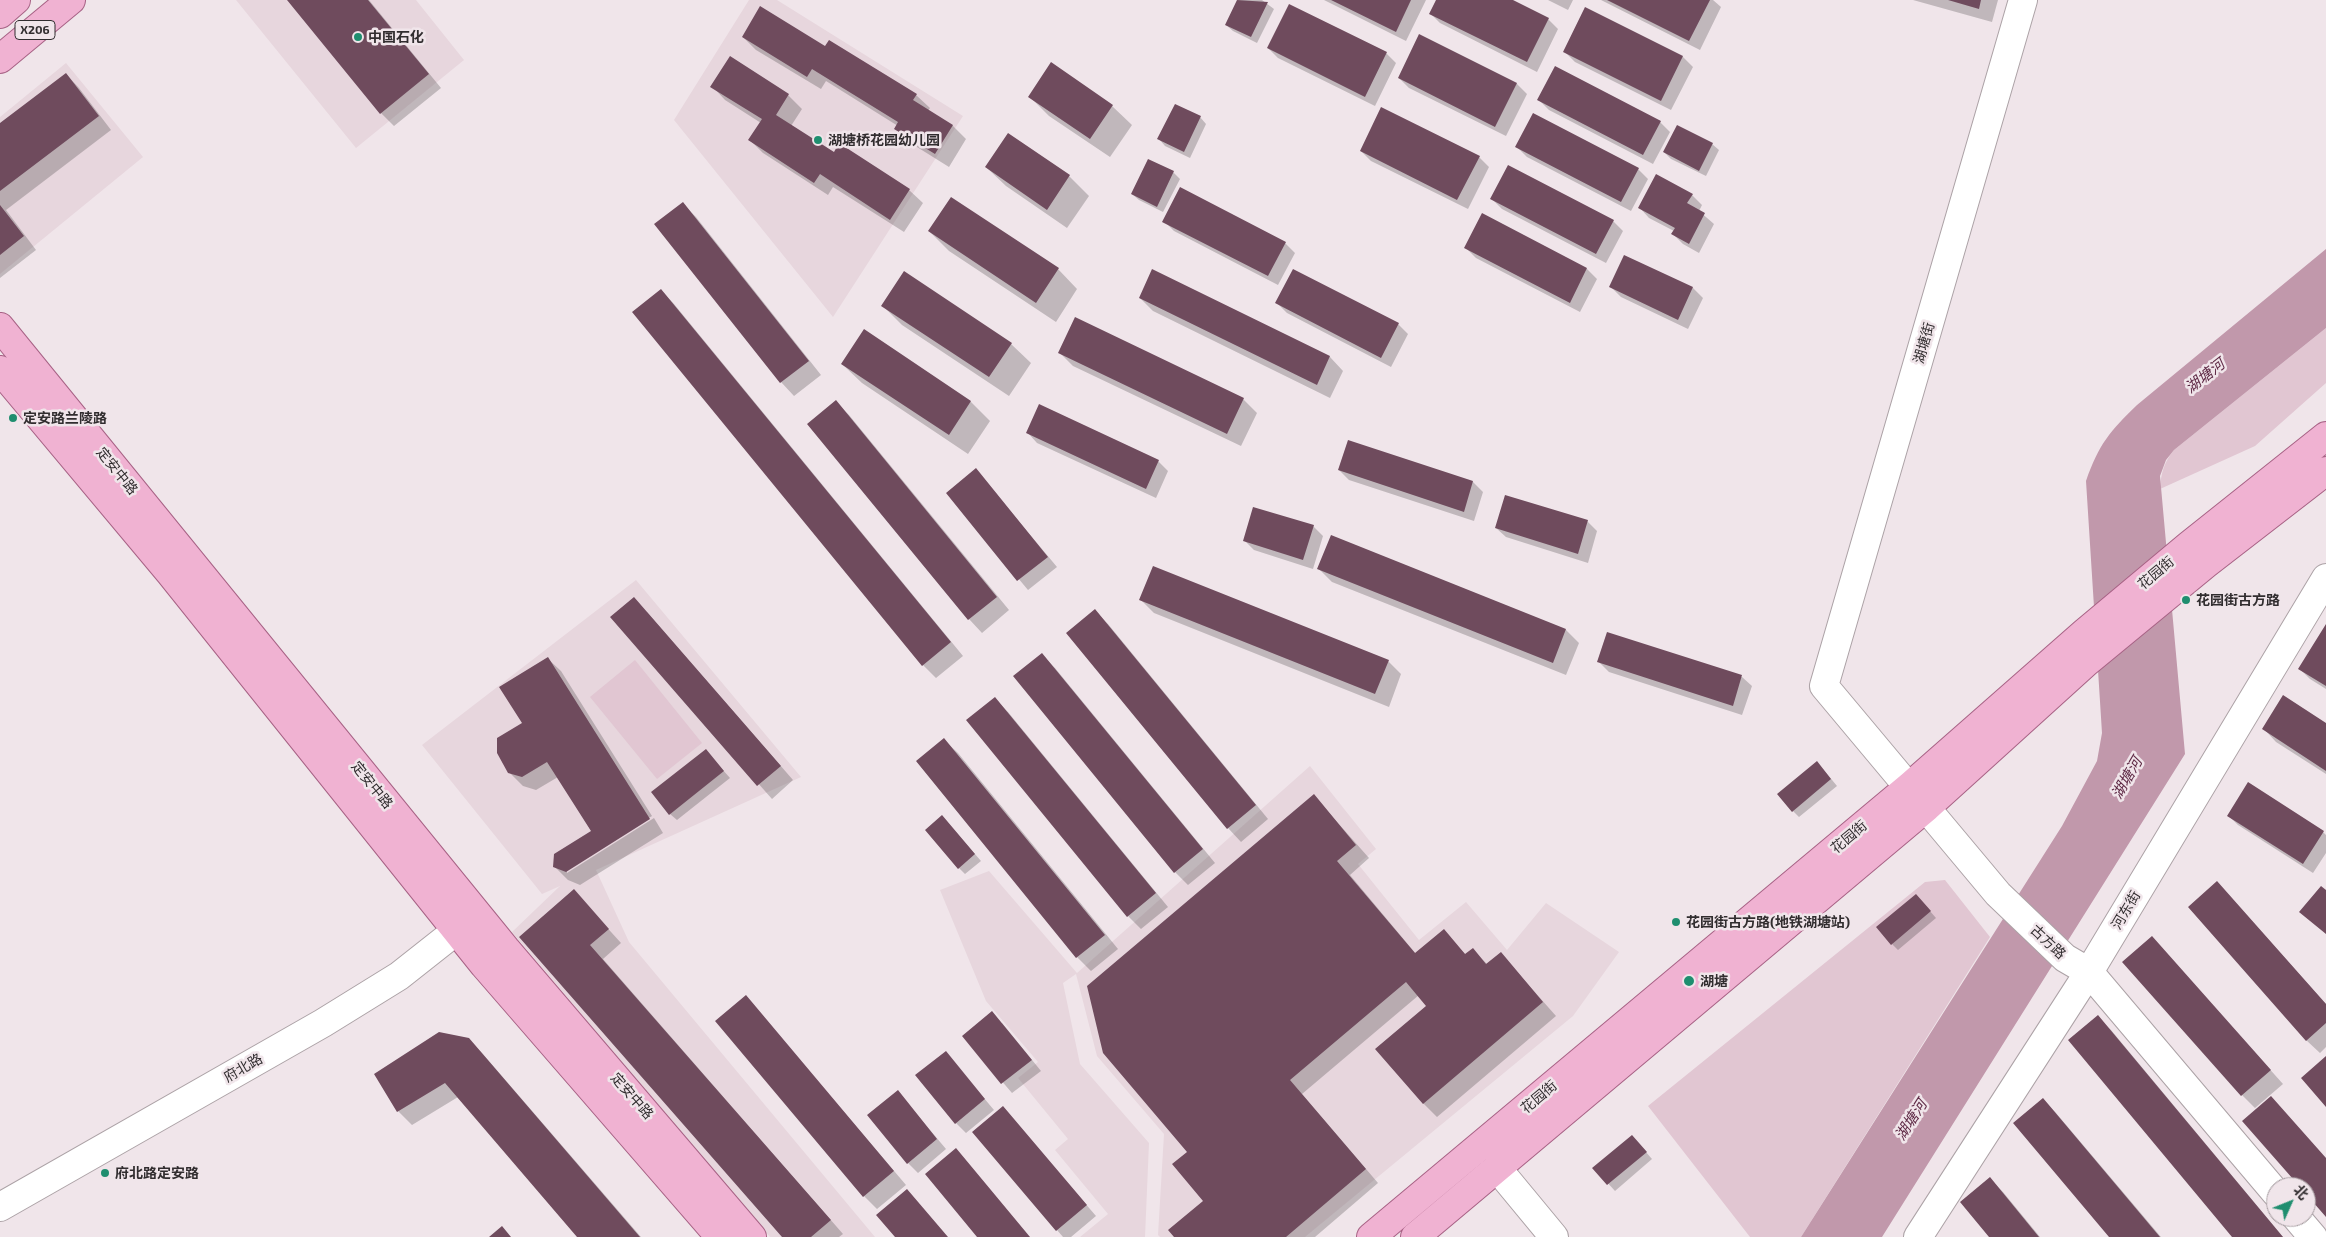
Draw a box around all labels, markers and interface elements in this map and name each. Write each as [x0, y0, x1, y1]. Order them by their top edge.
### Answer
road number: X206 [15, 20, 55, 40]
place label: 中国石化 [368, 29, 424, 45]
marker: 中国石化 [352, 31, 364, 43]
place label: 湖塘桥花园幼儿园 [828, 132, 940, 148]
marker: 湖塘桥花园幼儿园 [812, 134, 824, 146]
street label: 湖塘街 [1910, 320, 1938, 366]
water label: 湖塘河 [2182, 355, 2228, 397]
place label: 定安路兰陵路 [23, 410, 107, 426]
marker: 定安路兰陵路 [7, 412, 19, 424]
street label: 定安中路 [93, 444, 141, 498]
street label: 花园街 [2135, 553, 2177, 593]
place label: 花园街古方路 [2196, 592, 2280, 608]
marker: 花园街古方路 [2180, 594, 2192, 606]
water label: 湖塘河 [2108, 754, 2146, 802]
street label: 定安中路 [348, 758, 396, 812]
street label: 花园街 [1828, 817, 1870, 857]
street label: 河东街 [2108, 888, 2144, 932]
place label: 花园街古方路(地铁湖塘站) [1686, 914, 1850, 930]
marker: 花园街古方路(地铁湖塘站) [1670, 916, 1682, 928]
street label: 古方路 [2027, 922, 2069, 962]
place label: 湖塘 [1700, 973, 1728, 989]
marker: 湖塘 [1682, 974, 1696, 988]
street label: 府北路 [221, 1050, 265, 1086]
street label: 定安中路 [607, 1069, 657, 1123]
street label: 花园街 [1518, 1077, 1560, 1117]
water label: 湖塘河 [1891, 1096, 1931, 1144]
place label: 府北路定安路 [115, 1165, 199, 1181]
marker: 府北路定安路 [99, 1167, 111, 1179]
north arrow [2266, 1177, 2316, 1227]
text: 北 [2290, 1181, 2312, 1203]

